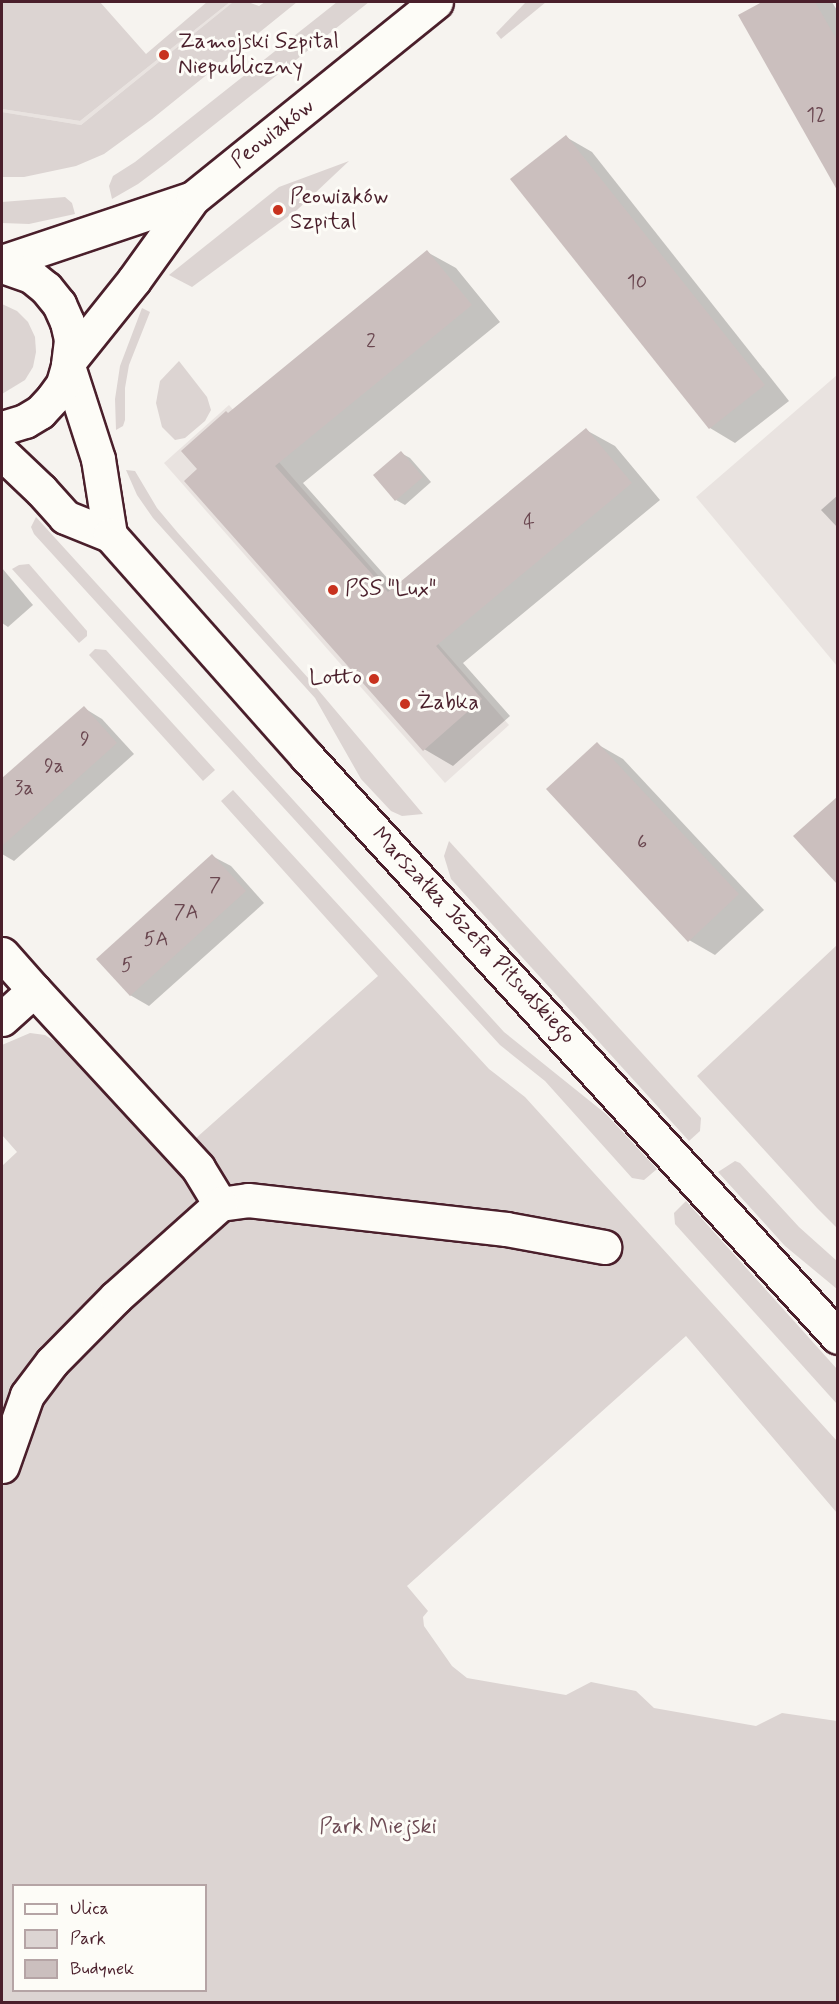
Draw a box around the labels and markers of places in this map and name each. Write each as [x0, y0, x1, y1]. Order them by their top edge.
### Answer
place label: Zamojski Szpital Niepubliczny [178, 29, 341, 80]
marker: Zamojski Szpital Niepubliczny [155, 46, 173, 64]
place label: Peowiaków Szpital [290, 184, 388, 236]
marker: Peowiaków Szpital [271, 203, 285, 217]
place label: PSS "Lux" [345, 577, 436, 603]
marker: PSS "Lux" [326, 583, 340, 597]
place label: Lotto [309, 666, 362, 692]
marker: Lotto [367, 672, 381, 686]
place label: Żabka [417, 691, 479, 717]
marker: Żabka [398, 697, 412, 711]

